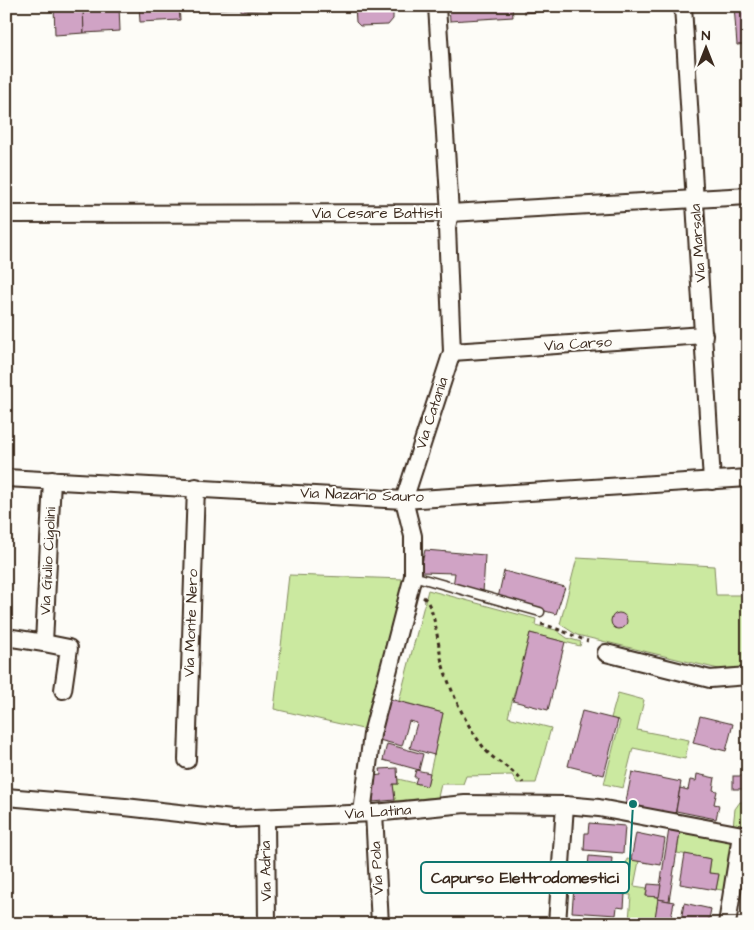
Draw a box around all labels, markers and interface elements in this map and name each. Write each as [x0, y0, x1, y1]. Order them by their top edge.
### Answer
north arrow [682, 22, 732, 72]
text: N [702, 26, 711, 46]
street label: Via Cesare Battisti [312, 203, 443, 224]
street label: Via Marsala [685, 203, 711, 283]
street label: Via Carso [543, 331, 613, 357]
street label: Via Catania [410, 374, 454, 452]
street label: Via Nazario Sauro [300, 482, 425, 508]
street label: Via Giulio Cigolini [35, 506, 62, 616]
street label: Via Monte Nero [179, 568, 203, 677]
street label: Via Latina [344, 799, 412, 825]
street label: Via Adria [255, 840, 277, 902]
street label: Via Pola [365, 840, 389, 895]
callout: Capurso Elettrodomestici [421, 862, 629, 893]
text: Capurso Elettrodomestici [431, 867, 620, 889]

